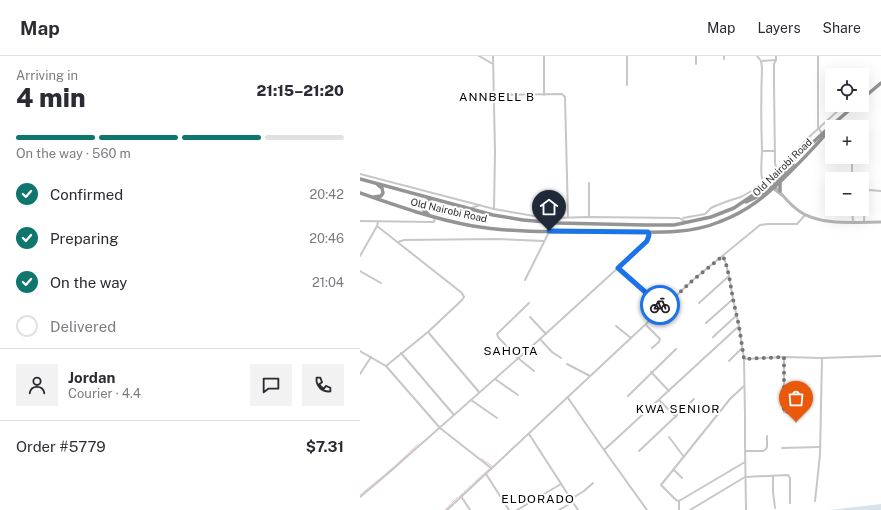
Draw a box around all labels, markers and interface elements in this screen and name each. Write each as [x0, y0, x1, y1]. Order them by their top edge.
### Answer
text: Map [20, 17, 60, 39]
text: Map [707, 20, 735, 36]
text: Layers [757, 20, 801, 36]
text: Share [823, 20, 861, 36]
text: Arriving in [16, 68, 78, 83]
map controls [825, 68, 869, 216]
button: locate [825, 68, 869, 112]
text: 4 min [16, 82, 86, 113]
text: 21:15–21:20 [257, 82, 344, 99]
district label: ANNBELL B [459, 90, 535, 104]
button: + [825, 120, 869, 164]
street label: Old Nairobi Road [750, 136, 814, 198]
text: On the way · 560 m [16, 146, 131, 161]
button: − [825, 172, 869, 216]
icon: check [16, 183, 38, 205]
text: Confirmed [50, 186, 123, 203]
text: 20:42 [310, 187, 344, 202]
pin [532, 190, 566, 231]
street label: Old Nairobi Road [410, 195, 488, 225]
icon: home [538, 196, 560, 218]
icon: check [16, 227, 38, 249]
text: Preparing [50, 230, 119, 247]
text: 20:46 [309, 231, 344, 246]
icon: check [16, 271, 38, 293]
text: On the way [50, 274, 127, 291]
text: 21:04 [312, 275, 344, 290]
courier [640, 285, 680, 325]
icon: bike [649, 294, 671, 316]
text: Delivered [50, 318, 116, 335]
district label: SAHOTA [483, 344, 539, 358]
button: person [16, 364, 58, 406]
button: chat [250, 364, 292, 406]
button: phone [302, 364, 344, 406]
text: Jordan [68, 369, 115, 386]
pin [779, 381, 813, 422]
text: Courier · 4.4 [68, 386, 141, 401]
icon: bag [785, 387, 807, 409]
district label: KWA SENIOR [636, 402, 720, 416]
text: Order #5779 [16, 438, 106, 455]
text: $7.31 [306, 438, 344, 455]
district label: ELDORADO [501, 492, 575, 506]

